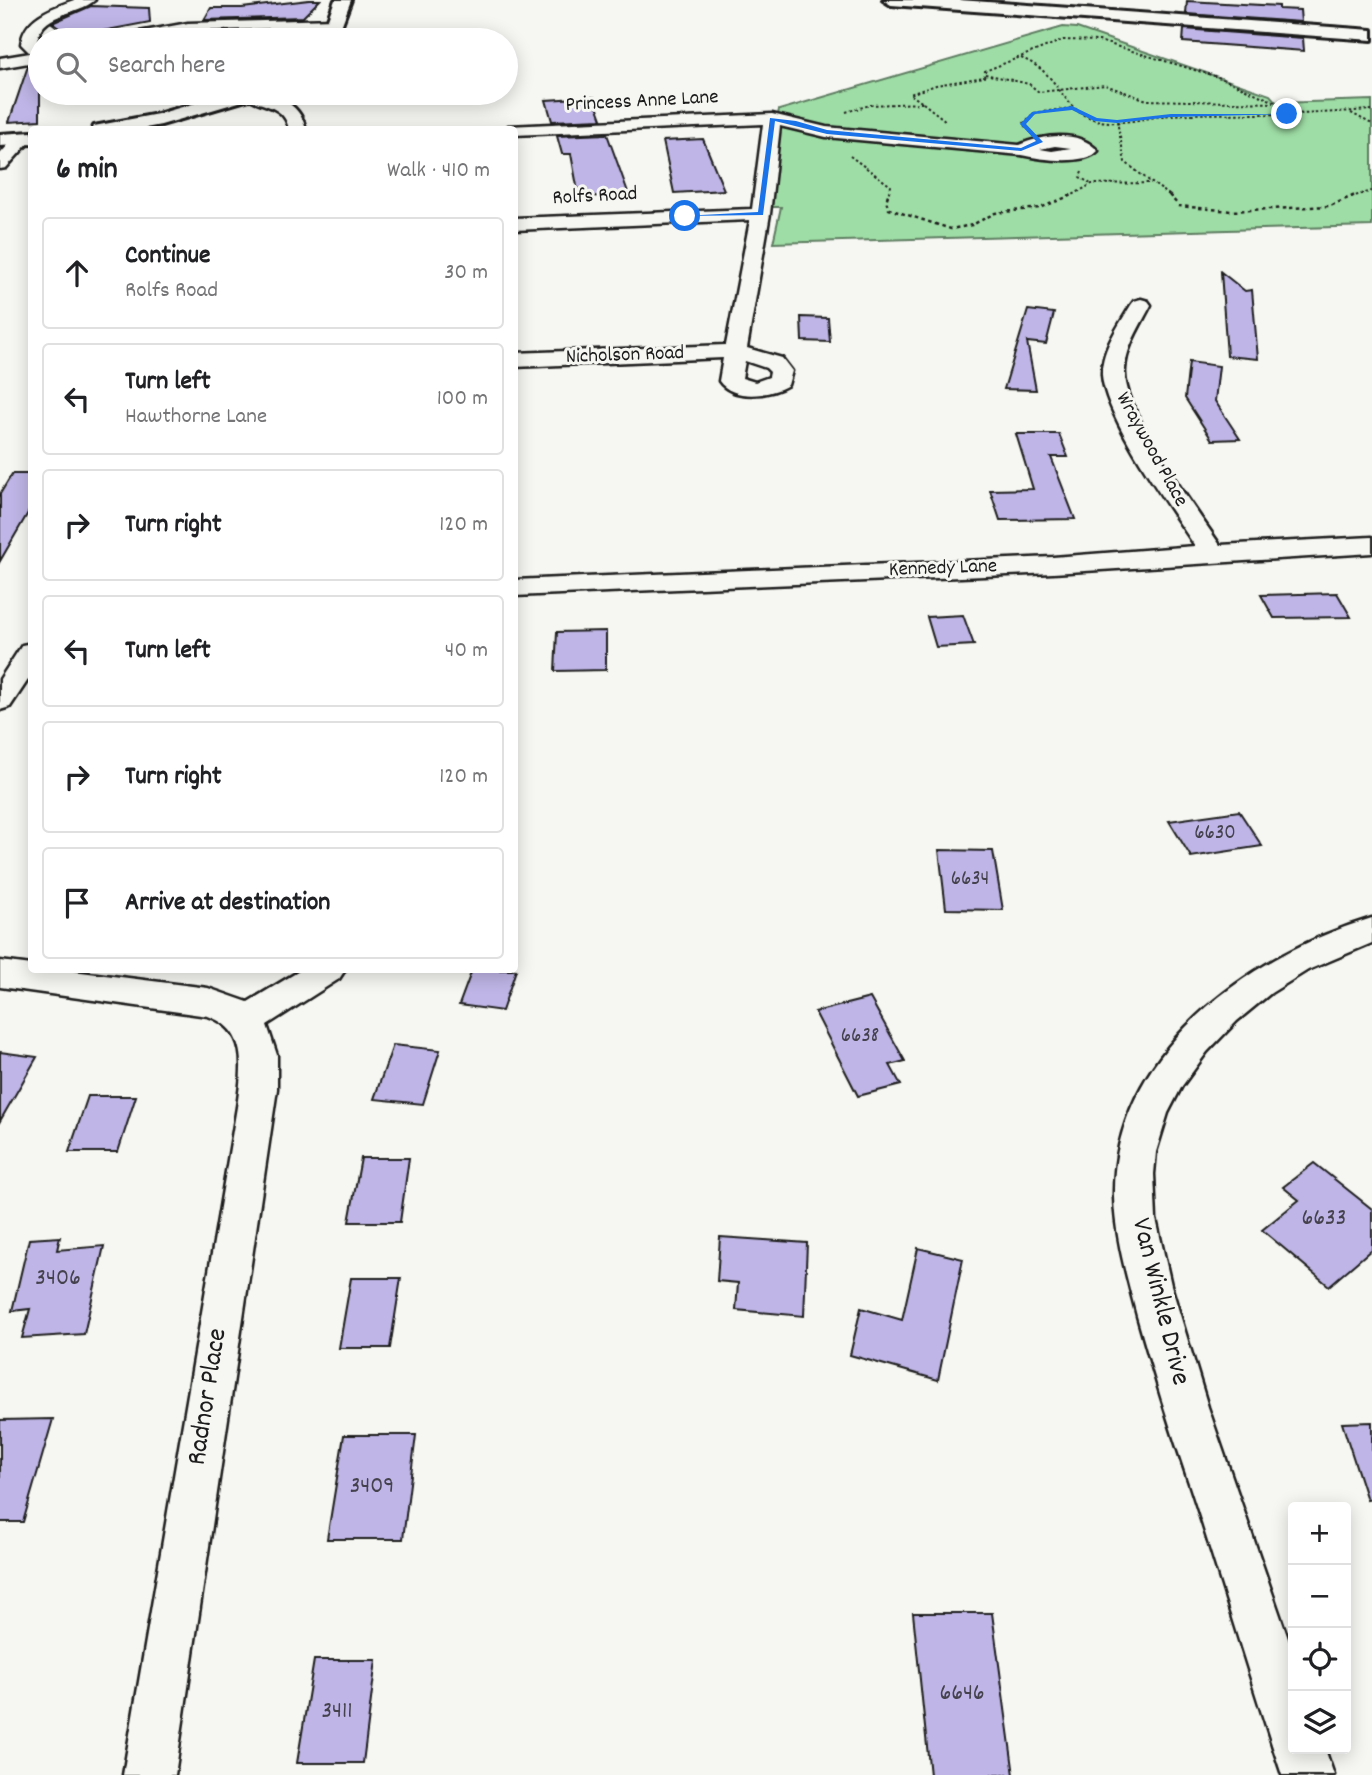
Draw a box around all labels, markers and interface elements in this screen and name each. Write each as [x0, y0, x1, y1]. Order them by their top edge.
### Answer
search box [28, 28, 518, 105]
icon: search [52, 48, 90, 86]
text: Search here [108, 48, 226, 85]
street label: Princess Anne Lane [565, 83, 719, 121]
route end [1271, 98, 1302, 129]
text: 6 min [56, 150, 118, 193]
text: Walk · 410 m [387, 155, 490, 188]
street label: Rolfs Road [552, 180, 638, 214]
route start [669, 200, 700, 231]
text: Continue [125, 238, 210, 275]
icon: ahead [58, 254, 96, 292]
text: 30 m [444, 257, 488, 290]
text: Rolfs Road [125, 275, 218, 308]
street label: Nicholson Road [565, 339, 685, 373]
text: Turn left [125, 364, 211, 401]
icon: left [58, 380, 96, 418]
text: 100 m [437, 383, 488, 416]
street label: Wraywood Place [1107, 387, 1195, 513]
text: Hawthorne Lane [125, 401, 267, 434]
icon: right [58, 506, 96, 544]
text: Turn right [125, 507, 222, 544]
text: 120 m [439, 509, 488, 542]
street label: Kennedy Lane [888, 552, 998, 586]
icon: left [58, 632, 96, 670]
text: Turn left [125, 633, 211, 670]
text: 40 m [445, 635, 488, 668]
icon: right [58, 758, 96, 796]
text: Turn right [125, 759, 222, 796]
text: 120 m [439, 761, 488, 794]
house number: 6630 [1194, 819, 1236, 849]
house number: 6634 [951, 865, 989, 895]
icon: arrive [58, 884, 96, 922]
text: Arrive at destination [125, 885, 330, 922]
house number: 6638 [841, 1022, 879, 1052]
house number: 6633 [1302, 1202, 1346, 1236]
street label: Van Winkle Drive [1119, 1214, 1199, 1390]
house number: 3406 [35, 1262, 81, 1296]
street label: Radnor Place [178, 1326, 240, 1468]
house number: 3409 [350, 1470, 394, 1504]
map controls [1288, 1502, 1351, 1754]
button: + [1288, 1502, 1351, 1565]
button: − [1288, 1565, 1351, 1628]
button: locate [1288, 1628, 1351, 1691]
house number: 6646 [939, 1677, 985, 1711]
button: layers [1288, 1691, 1351, 1754]
house number: 3411 [321, 1695, 353, 1729]

